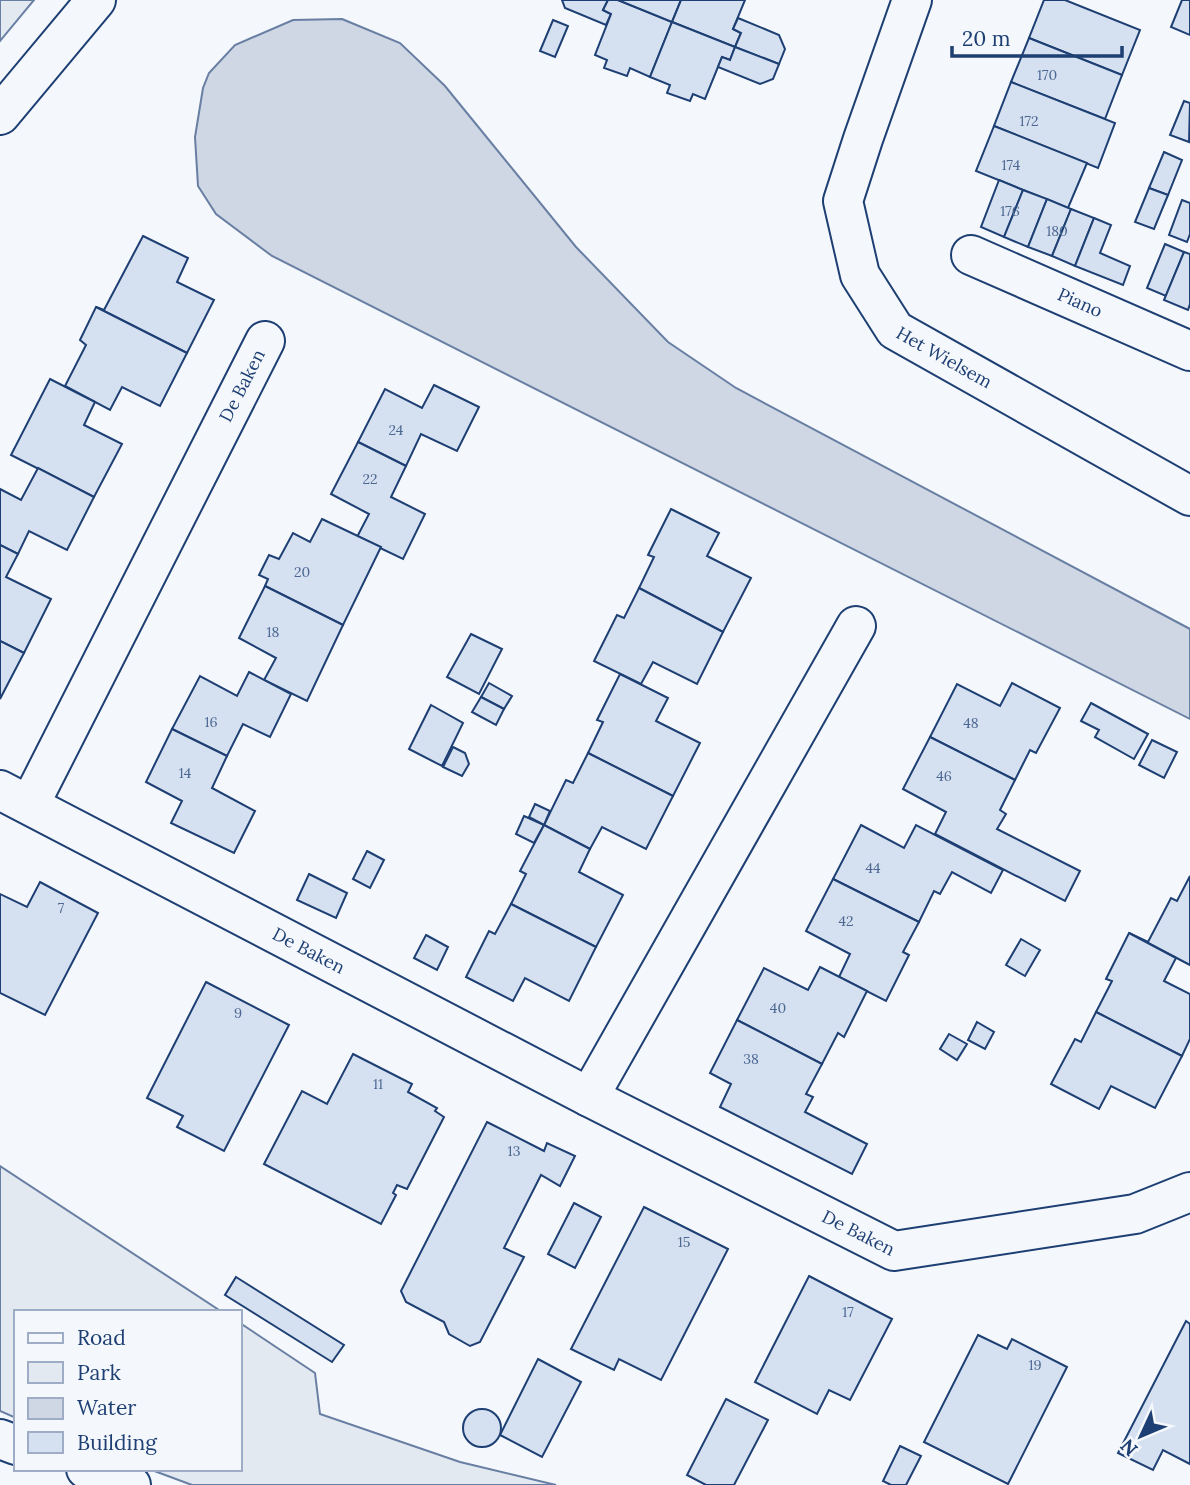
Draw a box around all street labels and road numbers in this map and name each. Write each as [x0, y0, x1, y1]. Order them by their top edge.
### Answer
street label: Piano [1054, 282, 1106, 322]
street label: Het Wielsem [892, 321, 996, 393]
street label: De Baken [214, 345, 270, 426]
street label: De Baken [269, 922, 349, 979]
street label: De Baken [818, 1205, 899, 1261]

